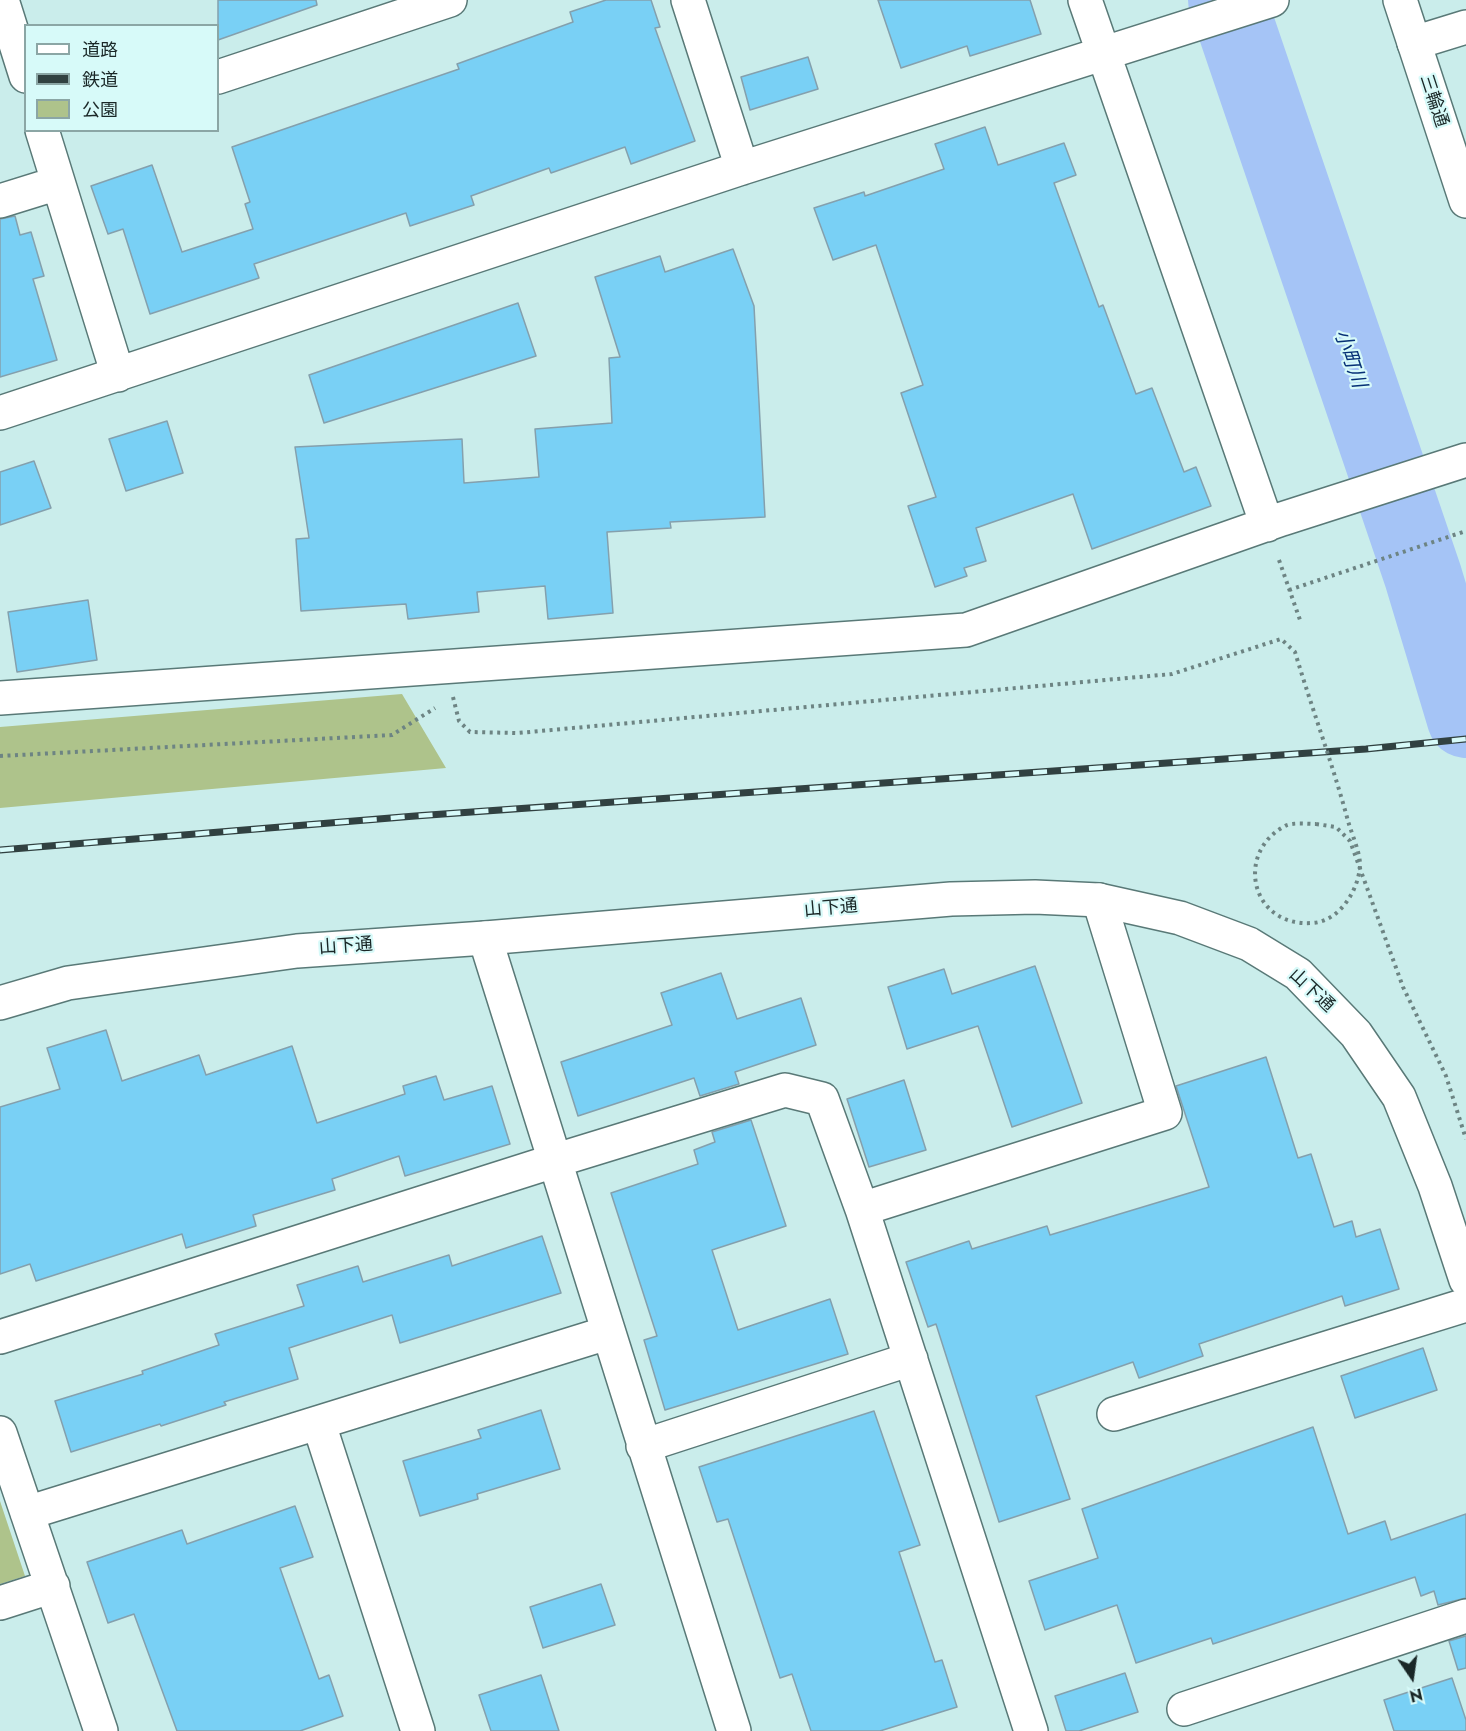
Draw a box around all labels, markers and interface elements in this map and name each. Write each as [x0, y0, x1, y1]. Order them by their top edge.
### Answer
legend [24, 24, 219, 132]
text: 道路 [82, 37, 118, 63]
text: 鉄道 [82, 67, 118, 93]
street label: 三輪通 [1414, 72, 1452, 130]
text: 公園 [82, 97, 118, 123]
water label: 小町川 [1328, 327, 1370, 391]
street label: 山下通 [803, 896, 859, 922]
street label: 山下通 [318, 934, 374, 960]
street label: 山下通 [1284, 965, 1338, 1017]
north arrow [1382, 1647, 1442, 1707]
text: N [1407, 1682, 1425, 1708]

